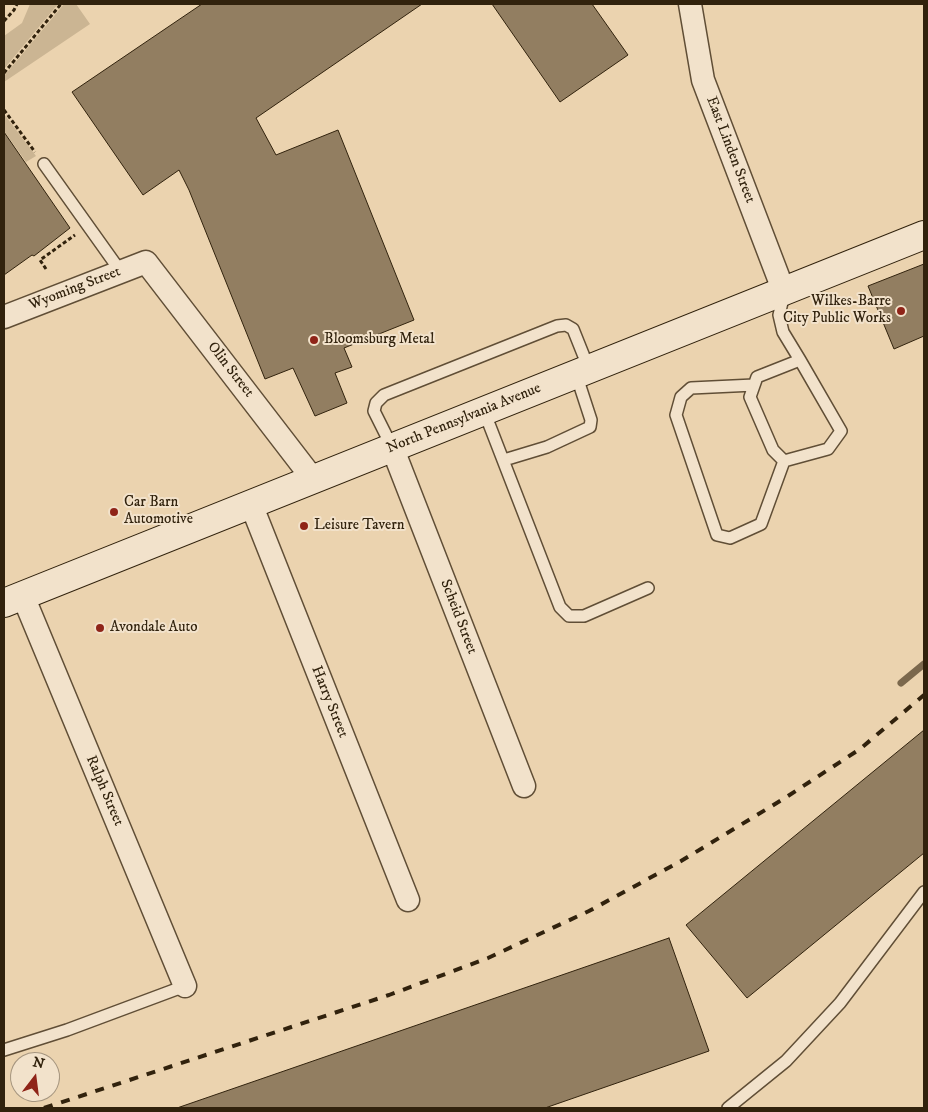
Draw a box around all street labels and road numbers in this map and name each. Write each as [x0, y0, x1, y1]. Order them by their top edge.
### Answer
street label: East Linden Street [701, 94, 759, 206]
street label: Wyoming Street [27, 263, 123, 315]
street label: Olin Street [203, 339, 257, 401]
street label: North Pennsylvania Avenue [384, 380, 544, 458]
street label: Scheid Street [436, 577, 480, 657]
street label: Harry Street [306, 663, 352, 741]
street label: Ralph Street [81, 753, 127, 829]

